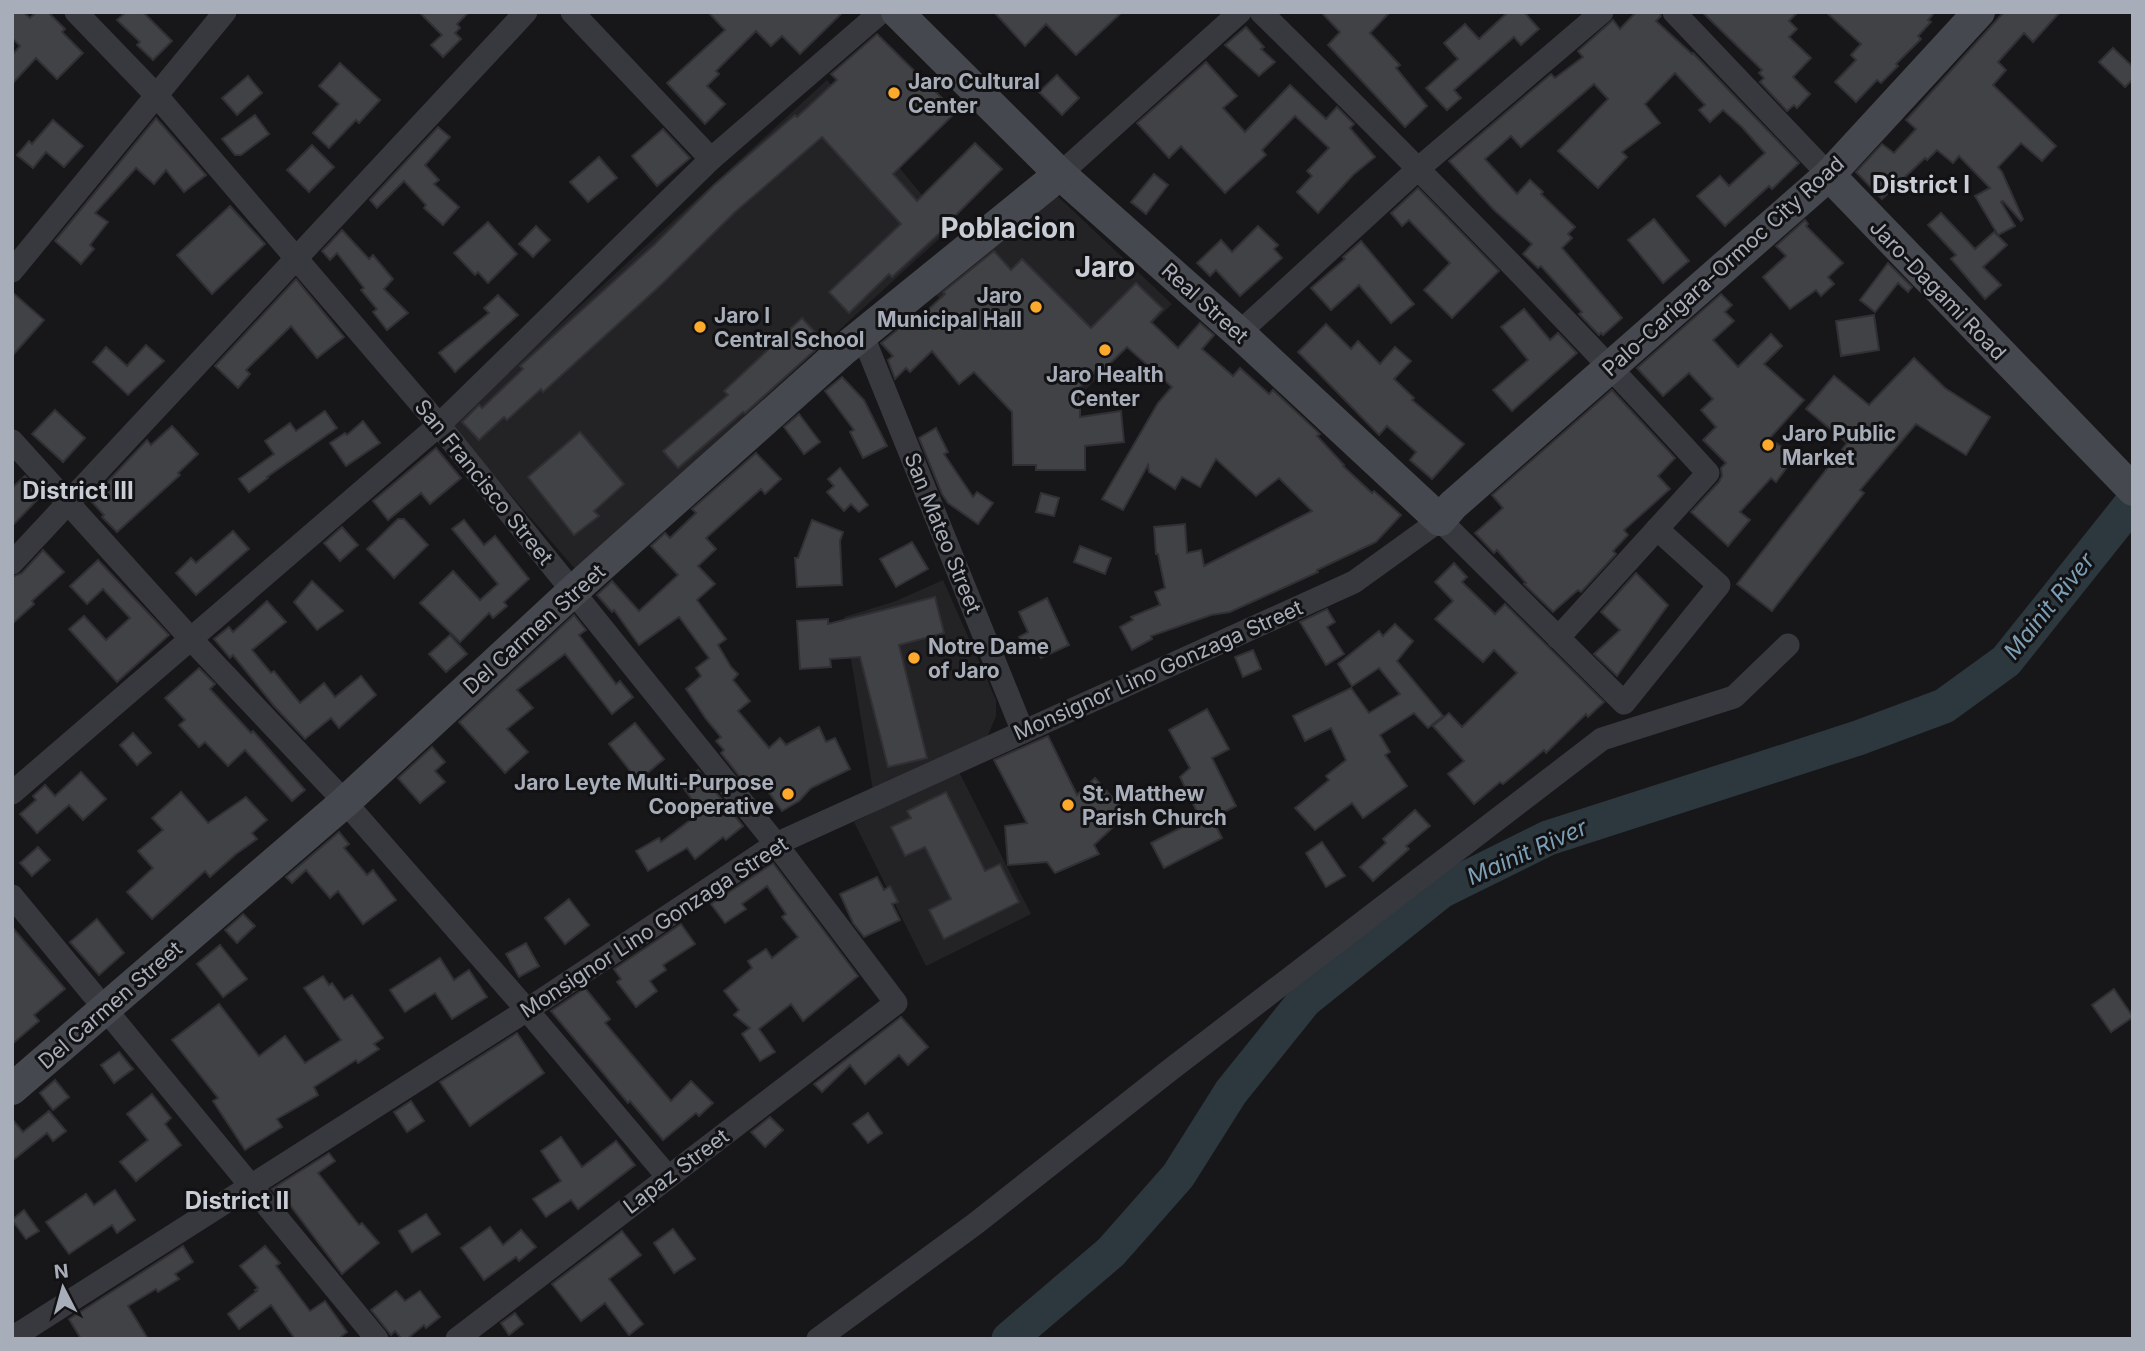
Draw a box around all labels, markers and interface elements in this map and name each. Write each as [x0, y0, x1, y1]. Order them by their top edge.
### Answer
place label: Jaro Cultural Center [908, 69, 1040, 118]
marker: Jaro Cultural Center [886, 85, 902, 101]
street label: Palo-Carigara-Ormoc City Road [1597, 151, 1849, 381]
district label: District Ⅰ [1872, 170, 1970, 199]
district label: Poblacion [940, 211, 1076, 245]
street label: Jaro-Dagami Road [1865, 215, 2011, 365]
district label: Jaro [1075, 250, 1135, 284]
street label: Real Street [1157, 258, 1253, 348]
place label: Jaro Municipal Hall [877, 283, 1022, 332]
marker: Jaro Municipal Hall [1028, 299, 1044, 315]
place label: Jaro Ⅰ Central School [714, 303, 865, 352]
marker: Jaro Ⅰ Central School [692, 319, 708, 335]
marker: Jaro Health Center [1097, 342, 1113, 358]
place label: Jaro Health Center [1046, 362, 1164, 411]
street label: San Francisco Street [410, 394, 558, 570]
place label: Jaro Public Market [1782, 421, 1896, 470]
marker: Jaro Public Market [1760, 437, 1776, 453]
street label: San Mateo Street [899, 449, 987, 617]
district label: District Ⅲ [22, 476, 134, 505]
water label: Mainit River [1998, 546, 2101, 665]
street label: Del Carmen Street [458, 559, 610, 699]
street label: Monsignor Lino Gonzaga Street [1010, 595, 1306, 745]
place label: Notre Dame of Jaro [928, 634, 1049, 683]
marker: Notre Dame of Jaro [906, 650, 922, 666]
place label: Jaro Leyte Multi-Purpose Cooperative [514, 770, 774, 819]
place label: St. Matthew Parish Church [1082, 781, 1227, 830]
marker: Jaro Leyte Multi-Purpose Cooperative [780, 786, 796, 802]
marker: St. Matthew Parish Church [1060, 797, 1076, 813]
water label: Mainit River [1463, 813, 1593, 891]
street label: Monsignor Lino Gonzaga Street [516, 831, 792, 1023]
street label: Del Carmen Street [33, 936, 187, 1074]
street label: Lapaz Street [618, 1123, 734, 1219]
district label: District Ⅱ [185, 1186, 289, 1215]
north arrow [28, 1253, 98, 1323]
text: N [53, 1259, 70, 1284]

